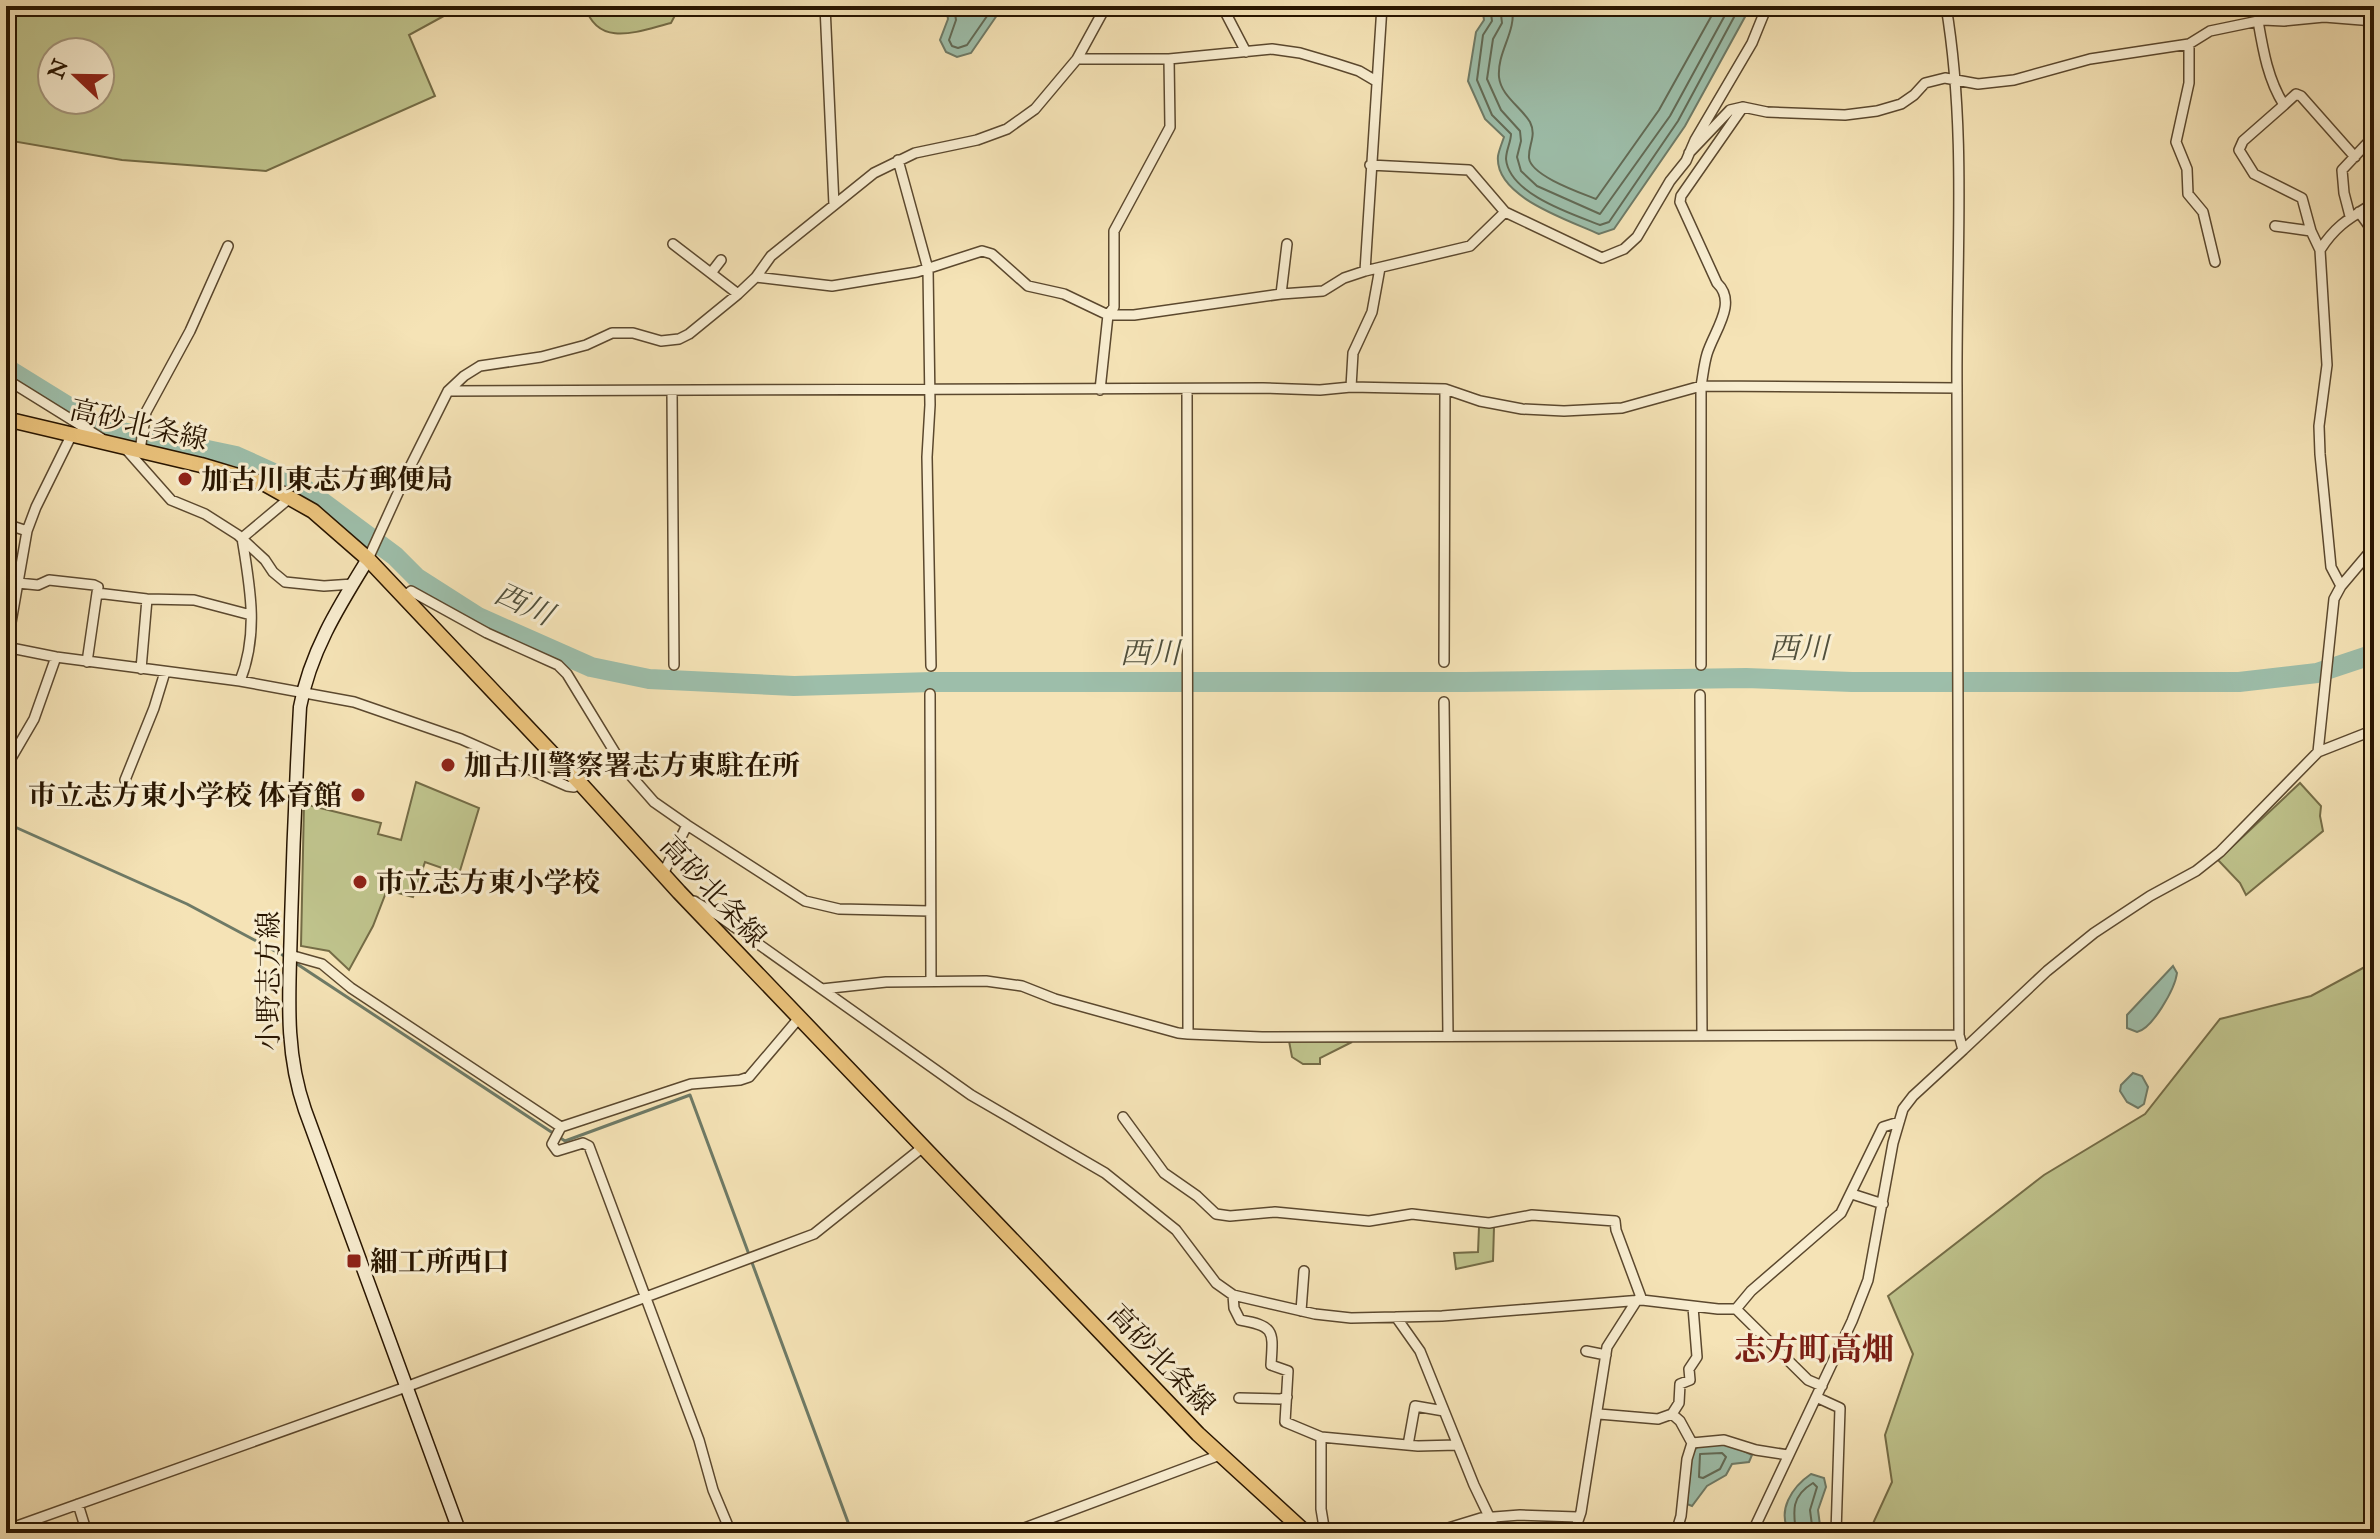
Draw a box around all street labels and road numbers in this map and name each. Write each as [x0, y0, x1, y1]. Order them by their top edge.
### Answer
street label: 高砂北条線 [67, 392, 211, 457]
street label: 高砂北条線 [653, 828, 774, 954]
street label: 小野志方線 [251, 911, 286, 1051]
street label: 高砂北条線 [1100, 1297, 1223, 1422]

